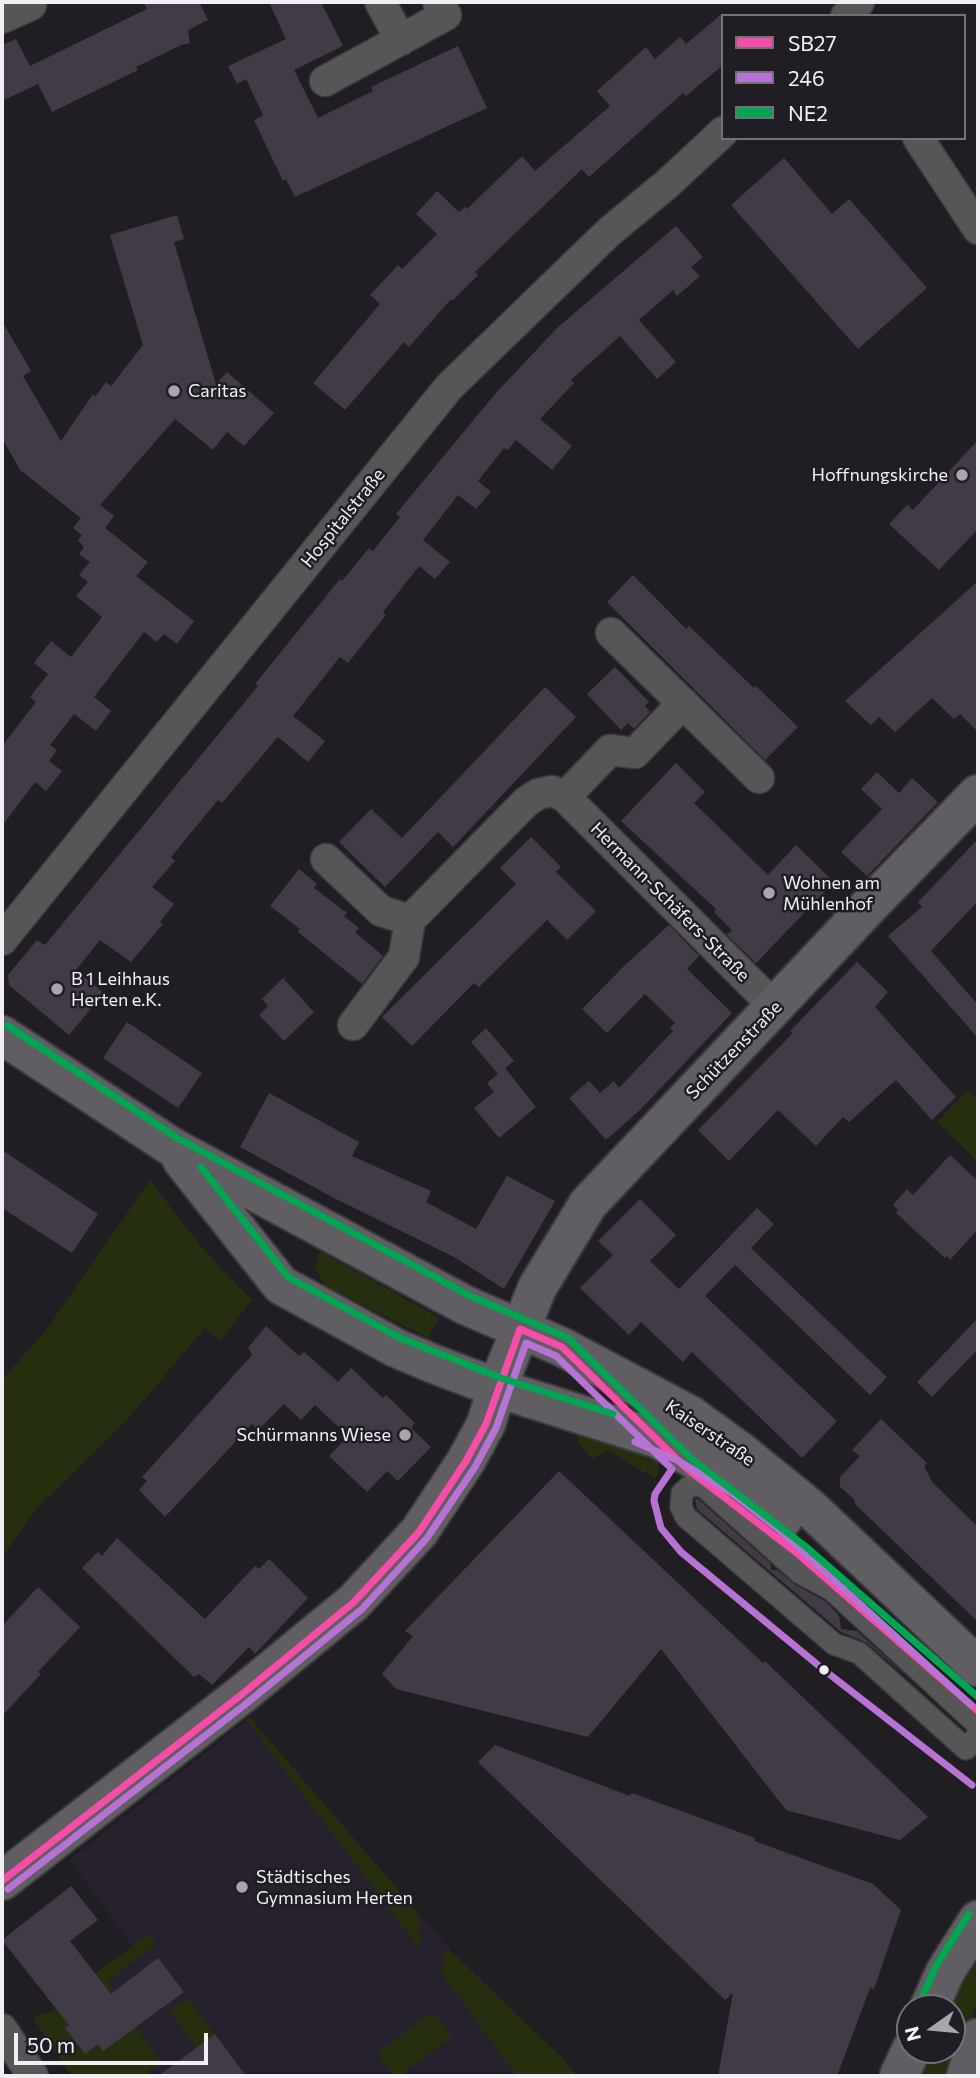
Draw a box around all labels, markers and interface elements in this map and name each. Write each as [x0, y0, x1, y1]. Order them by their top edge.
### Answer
legend [721, 14, 966, 140]
text: SB27 [788, 30, 837, 55]
text: 246 [788, 65, 825, 90]
text: NE2 [788, 100, 828, 125]
place label: Caritas [188, 380, 247, 402]
marker: Caritas [166, 383, 182, 399]
street label: Hospitalstraße [296, 464, 390, 572]
place label: Hoffnungskirche [811, 464, 948, 486]
marker: Hoffnungskirche [954, 467, 970, 483]
street label: Hermann-Schäfers-Straße [586, 818, 754, 986]
place label: Wohnen am Mühlenhof [783, 872, 880, 914]
marker: Wohnen am Mühlenhof [761, 885, 777, 901]
place label: B 1 Leihhaus Herten e.K. [71, 968, 170, 1010]
marker: B 1 Leihhaus Herten e.K. [49, 981, 65, 997]
street label: Schützenstraße [682, 996, 786, 1104]
street label: Kaiserstraße [661, 1395, 759, 1471]
place label: Schürmanns Wiese [236, 1424, 391, 1446]
marker: Schürmanns Wiese [397, 1427, 413, 1443]
unlabelled marker [817, 1663, 831, 1677]
place label: Städtisches Gymnasium Herten [256, 1866, 413, 1909]
marker: Städtisches Gymnasium Herten [234, 1879, 250, 1895]
north arrow [896, 1994, 966, 2064]
scale bar [18, 2018, 212, 2062]
text: N [899, 2024, 925, 2044]
text: 50 m [27, 2032, 75, 2057]

